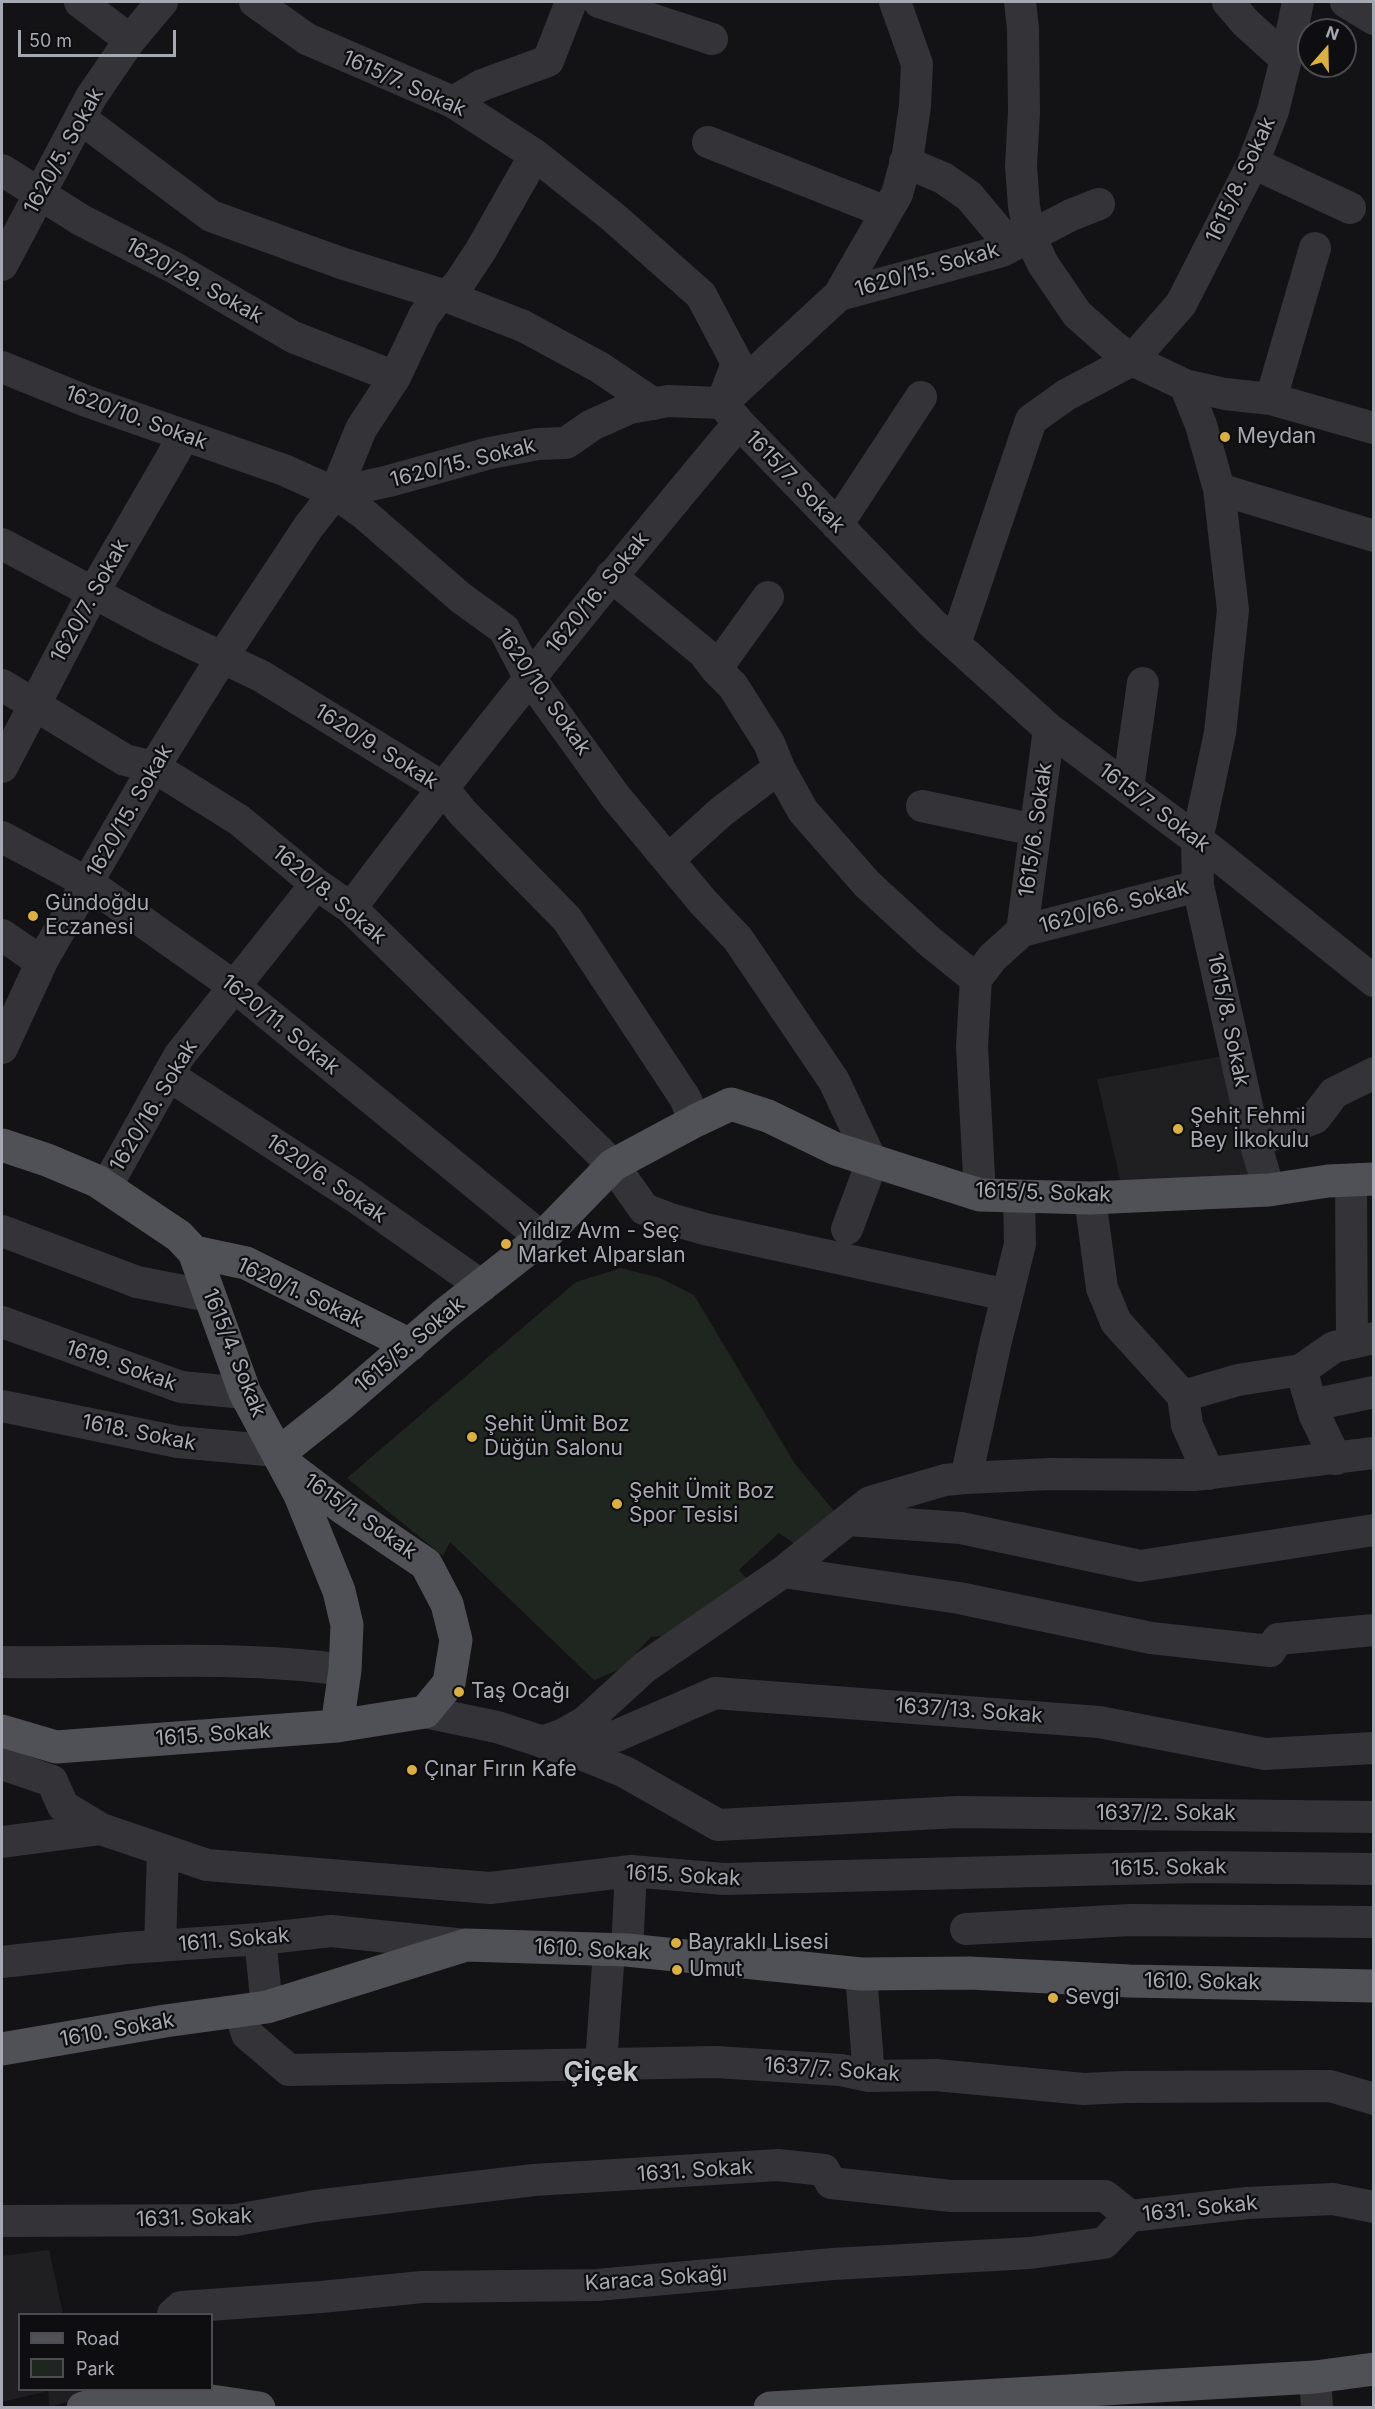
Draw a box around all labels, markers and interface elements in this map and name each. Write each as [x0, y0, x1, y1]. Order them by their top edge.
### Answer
scale bar [21, 18, 178, 56]
north arrow [1297, 18, 1357, 78]
text: N [1323, 21, 1342, 44]
text: 50 m [29, 30, 72, 51]
street label: 1615/7. Sokak [338, 46, 470, 122]
street label: 1620/5. Sokak [19, 84, 109, 218]
street label: 1615/8. Sokak [1201, 113, 1281, 247]
street label: 1620/29. Sokak [121, 233, 267, 329]
street label: 1620/15. Sokak [852, 237, 1002, 303]
street label: 1620/10. Sokak [62, 381, 210, 455]
place label: Meydan [1237, 424, 1316, 450]
street label: 1615/7. Sokak [740, 426, 850, 538]
marker: Meydan [1218, 430, 1232, 444]
street label: 1620/15. Sokak [388, 433, 538, 493]
street label: 1620/16. Sokak [541, 527, 655, 659]
street label: 1620/7. Sokak [46, 535, 134, 667]
street label: 1620/10. Sokak [490, 624, 596, 760]
street label: 1620/9. Sokak [310, 699, 442, 795]
street label: 1620/15. Sokak [82, 740, 178, 882]
street label: 1615/7. Sokak [1093, 758, 1215, 858]
street label: 1615/6. Sokak [1014, 761, 1058, 899]
street label: 1620/8. Sokak [267, 840, 391, 950]
street label: 1620/66. Sokak [1037, 875, 1191, 939]
place label: Gündoğdu Eczanesi [45, 891, 149, 941]
marker: Gündoğdu Eczanesi [26, 909, 40, 923]
street label: 1615/8. Sokak [1202, 951, 1254, 1089]
street label: 1620/11. Sokak [216, 970, 344, 1080]
street label: 1620/16. Sokak [105, 1036, 203, 1176]
place label: Şehit Fehmi Bey İlkokulu [1190, 1104, 1309, 1154]
marker: Şehit Fehmi Bey İlkokulu [1171, 1122, 1185, 1136]
street label: 1620/6. Sokak [261, 1129, 391, 1229]
street label: 1615/5. Sokak [975, 1178, 1111, 1208]
place label: Yıldız Avm - Seç Market Alparslan [518, 1219, 686, 1269]
marker: Yıldız Avm - Seç Market Alparslan [499, 1237, 513, 1251]
street label: 1620/1. Sokak [233, 1253, 367, 1333]
street label: 1615/4. Sokak [197, 1285, 271, 1421]
street label: 1615/5. Sokak [350, 1292, 470, 1398]
street label: 1619. Sokak [62, 1335, 180, 1397]
street label: 1618. Sokak [80, 1410, 198, 1456]
place label: Şehit Ümit Boz Düğün Salonu [484, 1412, 630, 1462]
marker: Şehit Ümit Boz Düğün Salonu [465, 1430, 479, 1444]
street label: 1615/1. Sokak [299, 1469, 421, 1565]
place label: Şehit Ümit Boz Spor Tesisi [629, 1479, 775, 1529]
marker: Şehit Ümit Boz Spor Tesisi [610, 1497, 624, 1511]
place label: Taş Ocağı [471, 1679, 570, 1705]
marker: Taş Ocağı [452, 1685, 466, 1699]
street label: 1637/13. Sokak [894, 1693, 1044, 1729]
street label: 1615. Sokak [155, 1718, 271, 1752]
place label: Çınar Fırın Kafe [424, 1757, 577, 1783]
marker: Çınar Fırın Kafe [405, 1763, 419, 1777]
street label: 1637/2. Sokak [1096, 1801, 1236, 1827]
street label: 1615. Sokak [1111, 1854, 1227, 1882]
street label: 1615. Sokak [625, 1860, 741, 1892]
street label: 1611. Sokak [177, 1923, 291, 1957]
place label: Bayraklı Lisesi [688, 1930, 829, 1956]
street label: 1610. Sokak [534, 1934, 650, 1966]
marker: Bayraklı Lisesi [669, 1936, 683, 1950]
place label: Umut [689, 1957, 742, 1983]
marker: Umut [670, 1963, 684, 1977]
street label: 1610. Sokak [1144, 1968, 1260, 1996]
place label: Sevgi [1065, 1985, 1120, 2011]
marker: Sevgi [1046, 1991, 1060, 2005]
street label: 1610. Sokak [58, 2008, 176, 2052]
street label: 1637/7. Sokak [763, 2053, 901, 2087]
district label: Çiçek [564, 2057, 638, 2089]
street label: 1631. Sokak [636, 2154, 754, 2188]
street label: 1631. Sokak [1141, 2190, 1259, 2228]
street label: 1631. Sokak [136, 2203, 252, 2233]
street label: Karaca Sokağı [584, 2261, 728, 2297]
legend [18, 2313, 213, 2391]
text: Road [76, 2328, 119, 2349]
text: Park [76, 2358, 115, 2379]

